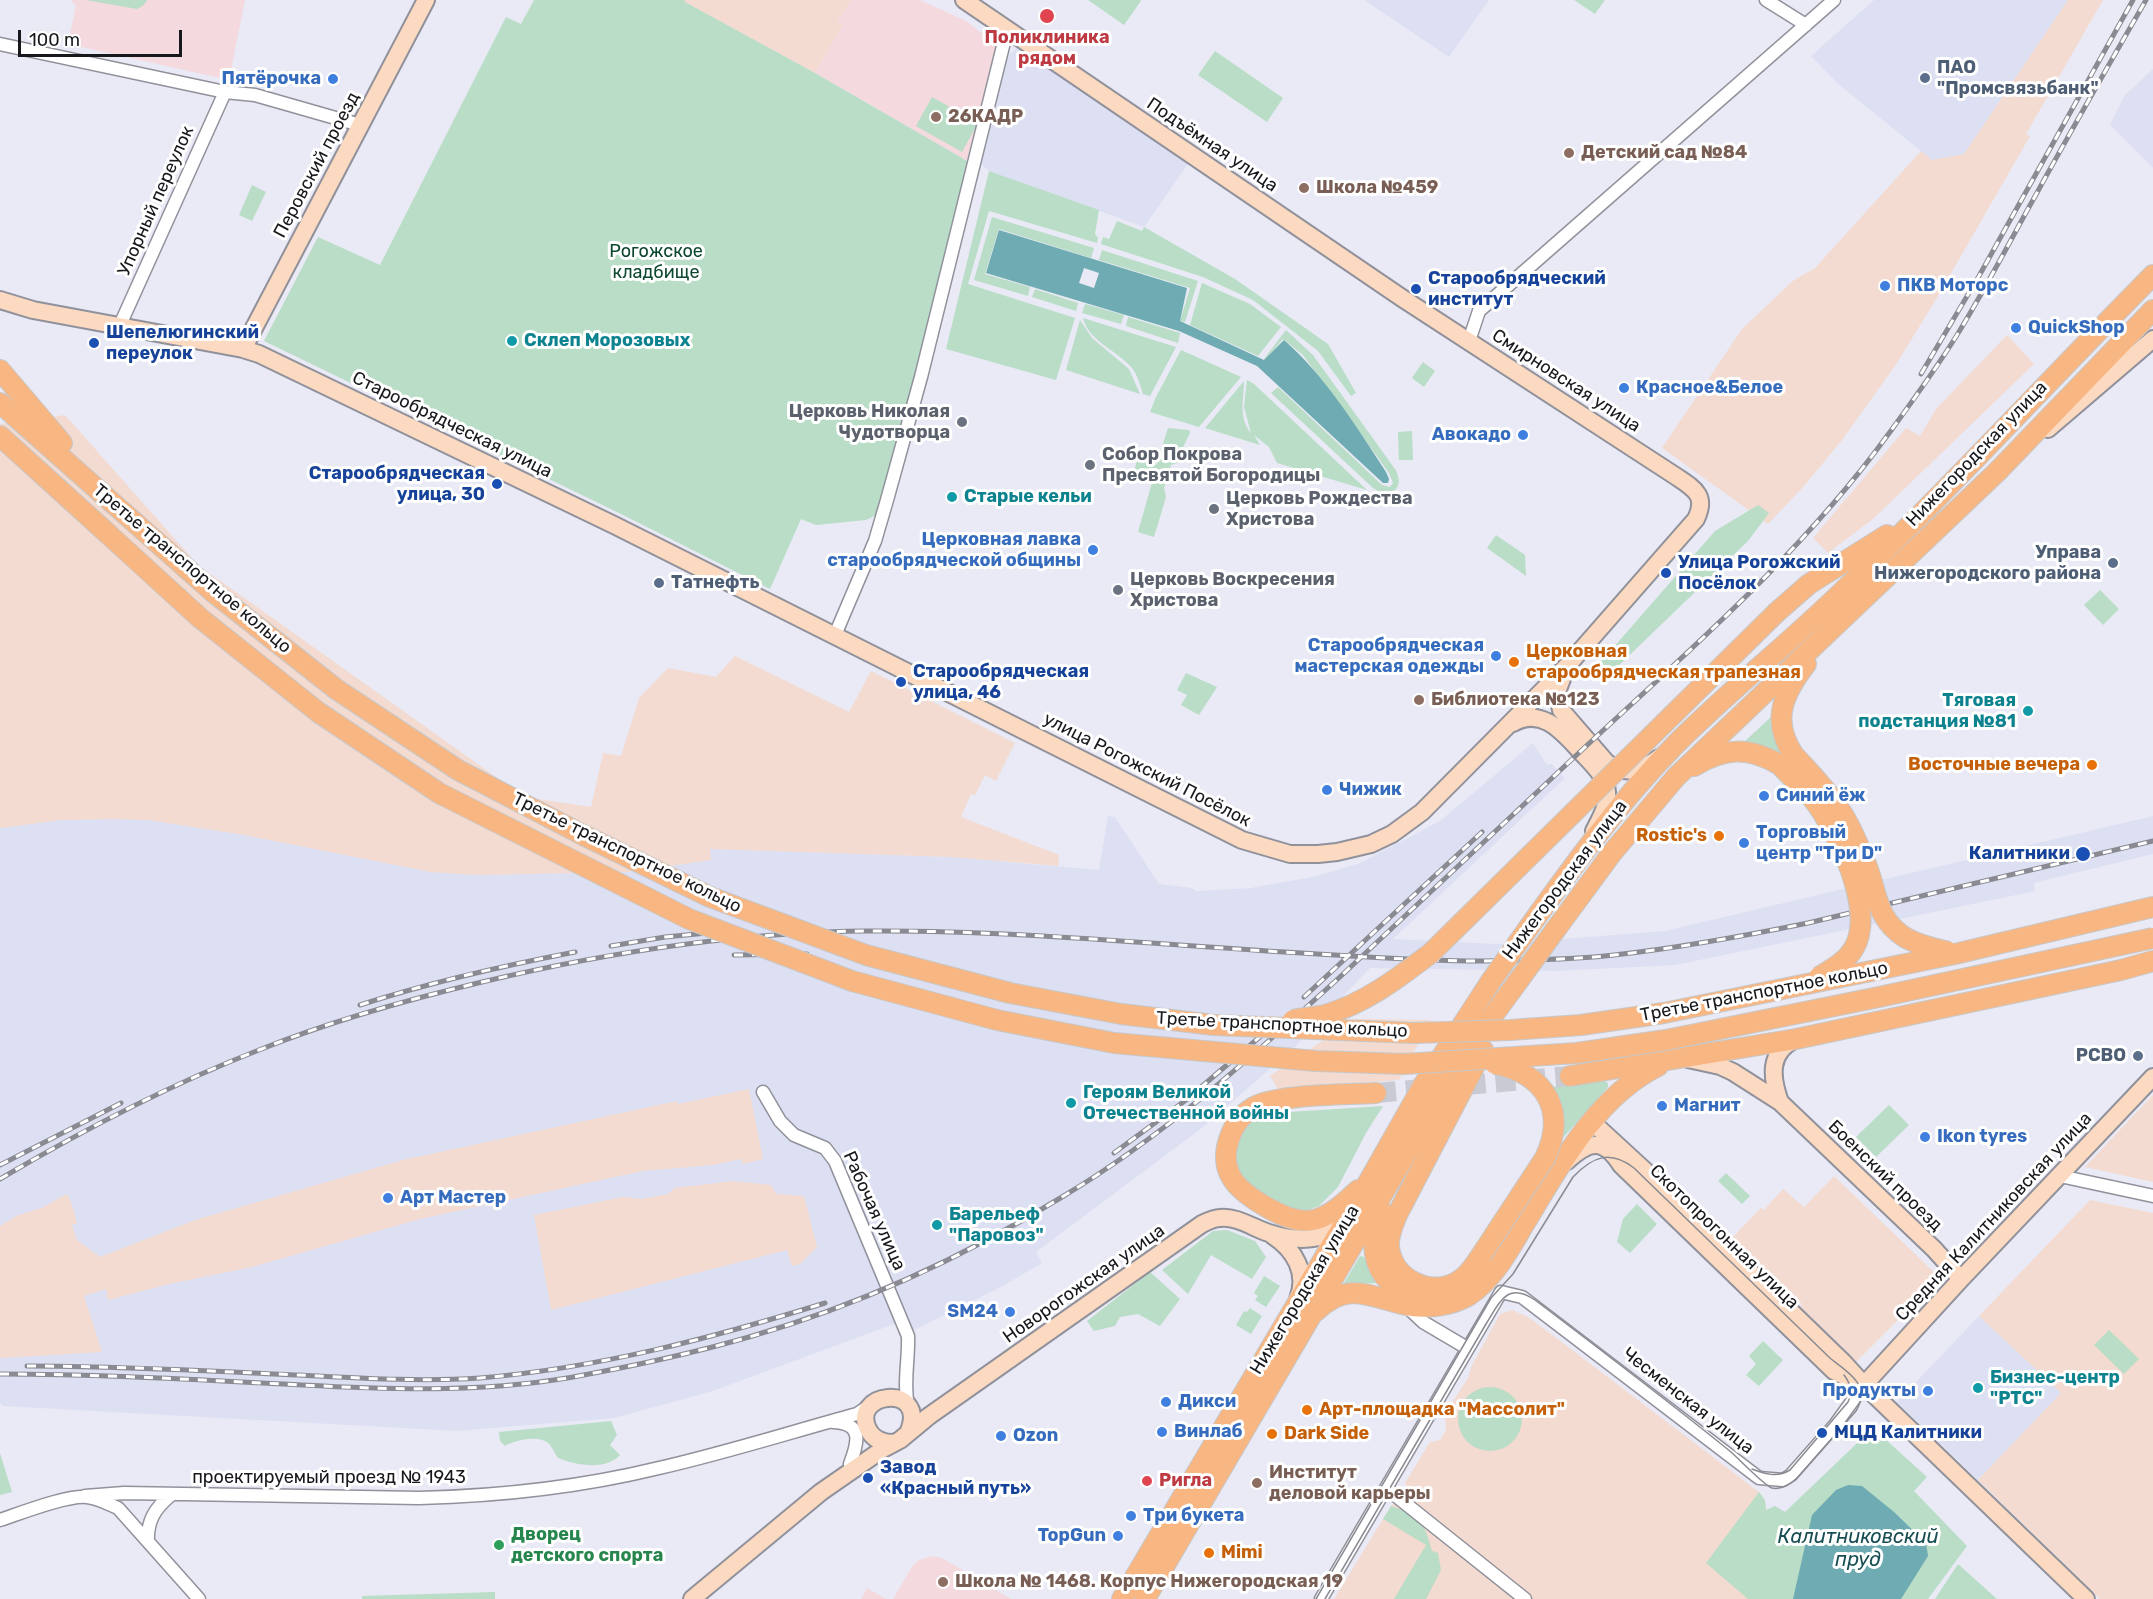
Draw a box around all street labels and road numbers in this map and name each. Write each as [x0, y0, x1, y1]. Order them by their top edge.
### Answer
street label: Перовский проезд [269, 88, 365, 242]
street label: Подъёмная улица [1142, 93, 1282, 197]
street label: Упорный переулок [113, 123, 199, 279]
street label: Смирновская улица [1488, 325, 1644, 437]
street label: Старообрядческая улица [348, 367, 556, 483]
street label: Нижегородская улица [1902, 377, 2052, 531]
street label: Третье транспортное кольцо [89, 480, 295, 658]
street label: улица Рогожский Посёлок [1040, 708, 1254, 832]
street label: Третье транспортное кольцо [509, 788, 745, 918]
street label: Нижегородская улица [1498, 796, 1632, 964]
street label: Третье транспортное кольцо [1638, 957, 1890, 1027]
street label: Третье транспортное кольцо [1156, 1008, 1408, 1042]
street label: Средняя Калитниковская улица [1891, 1108, 2097, 1326]
street label: Боенский проезд [1823, 1116, 1947, 1236]
street label: Рабочая улица [838, 1148, 910, 1274]
street label: Скотопрогонная улица [1645, 1160, 1803, 1314]
street label: Нижегородская улица [1246, 1201, 1364, 1379]
street label: Новорогожская улица [999, 1220, 1169, 1348]
street label: Чесменская улица [1618, 1343, 1758, 1459]
street label: проектируемый проезд № 1943 [192, 1467, 466, 1489]

